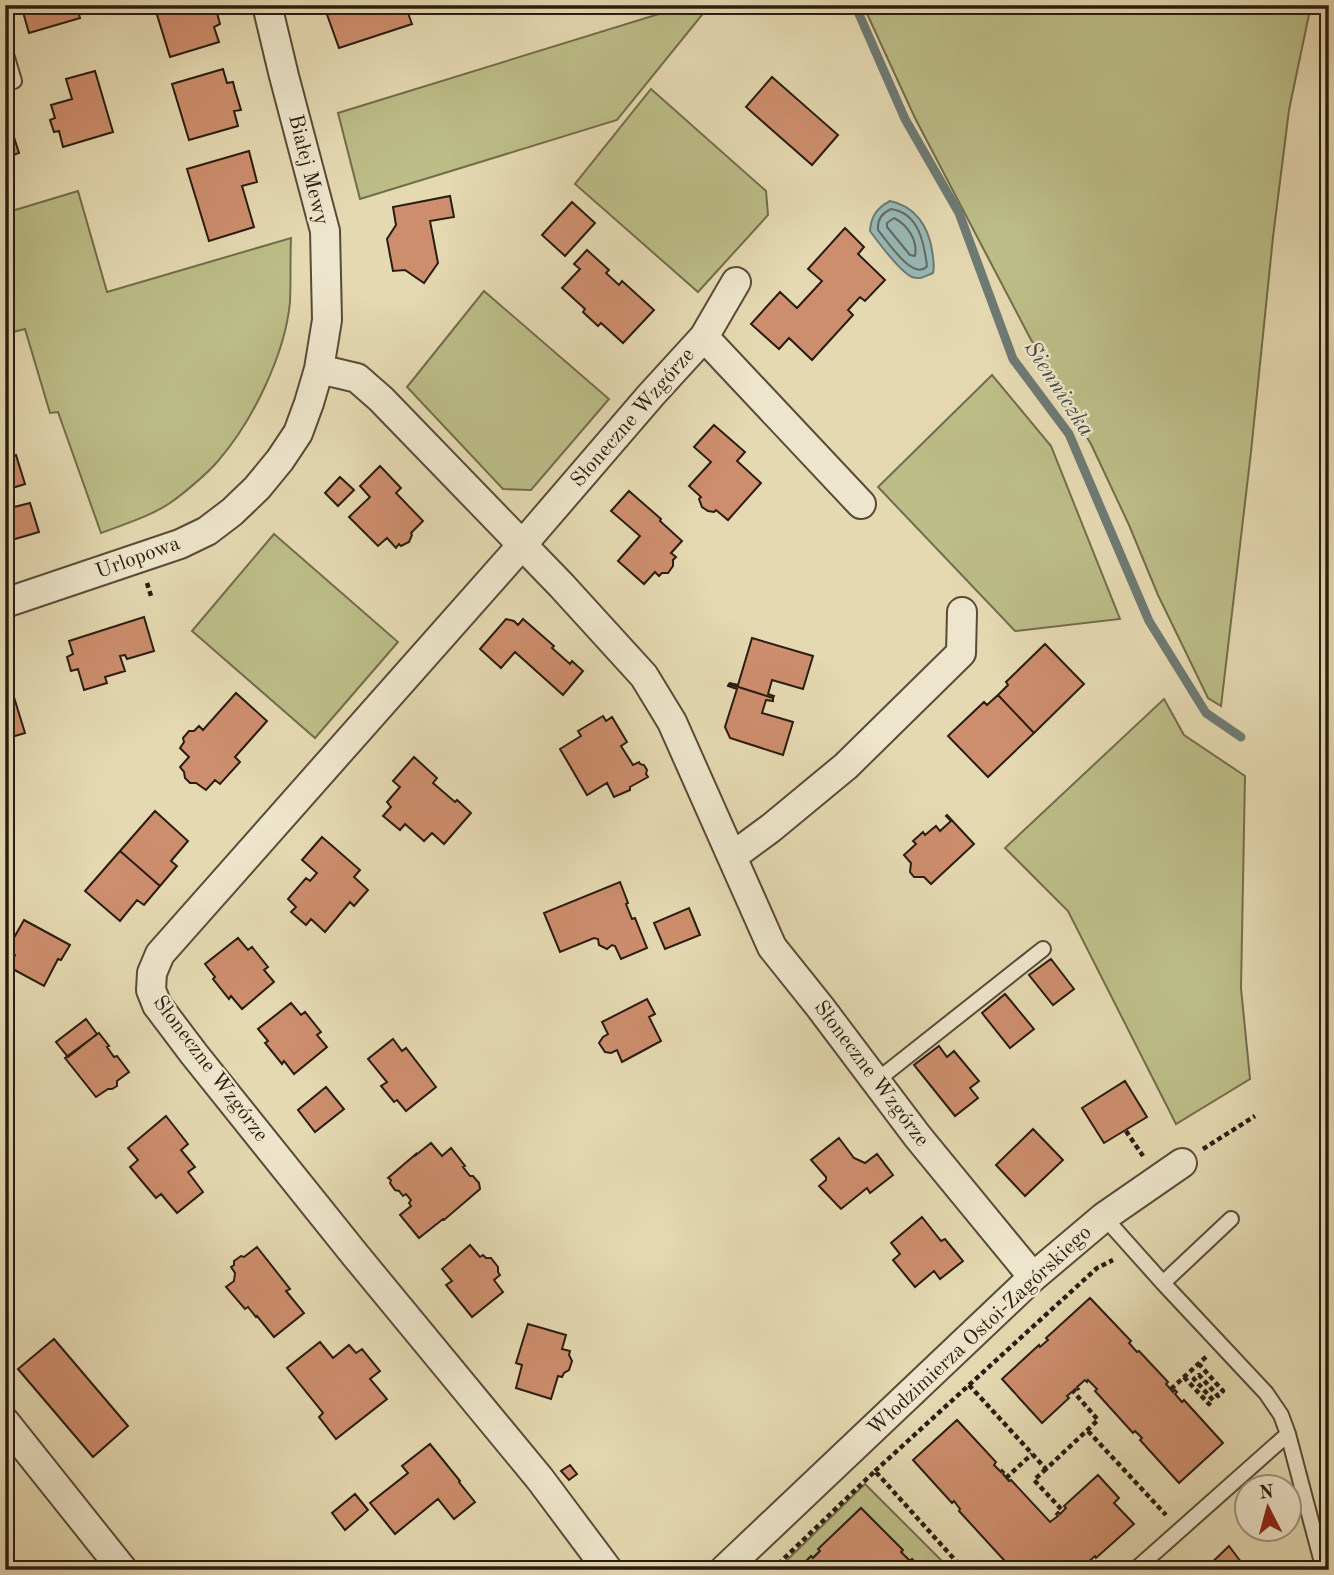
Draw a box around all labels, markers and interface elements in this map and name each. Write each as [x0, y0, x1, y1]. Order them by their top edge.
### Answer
street label: Białej Mewy [284, 113, 332, 227]
water label: Sienniczka [1020, 337, 1098, 441]
street label: Słoneczne Wzgórze [567, 345, 699, 491]
street label: Urlopowa [93, 533, 183, 583]
street label: Słoneczne Wzgórze [149, 992, 271, 1146]
street label: Słoneczne Wzgórze [810, 997, 932, 1151]
street label: Włodzimierza Ostoi-Zagórskiego [864, 1222, 1096, 1440]
north arrow [1232, 1474, 1302, 1544]
text: N [1258, 1483, 1275, 1504]

